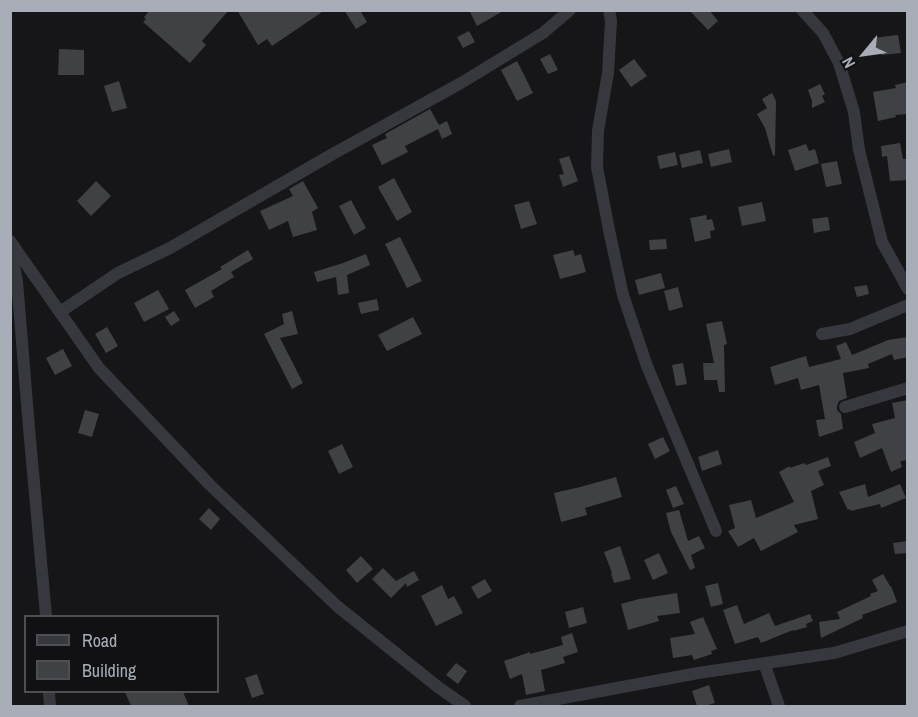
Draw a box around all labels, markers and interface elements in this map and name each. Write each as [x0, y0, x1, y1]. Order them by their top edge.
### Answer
north arrow [834, 24, 894, 84]
text: N [836, 53, 860, 72]
legend [24, 615, 219, 693]
text: Road [82, 628, 117, 653]
text: Building [82, 658, 136, 683]

